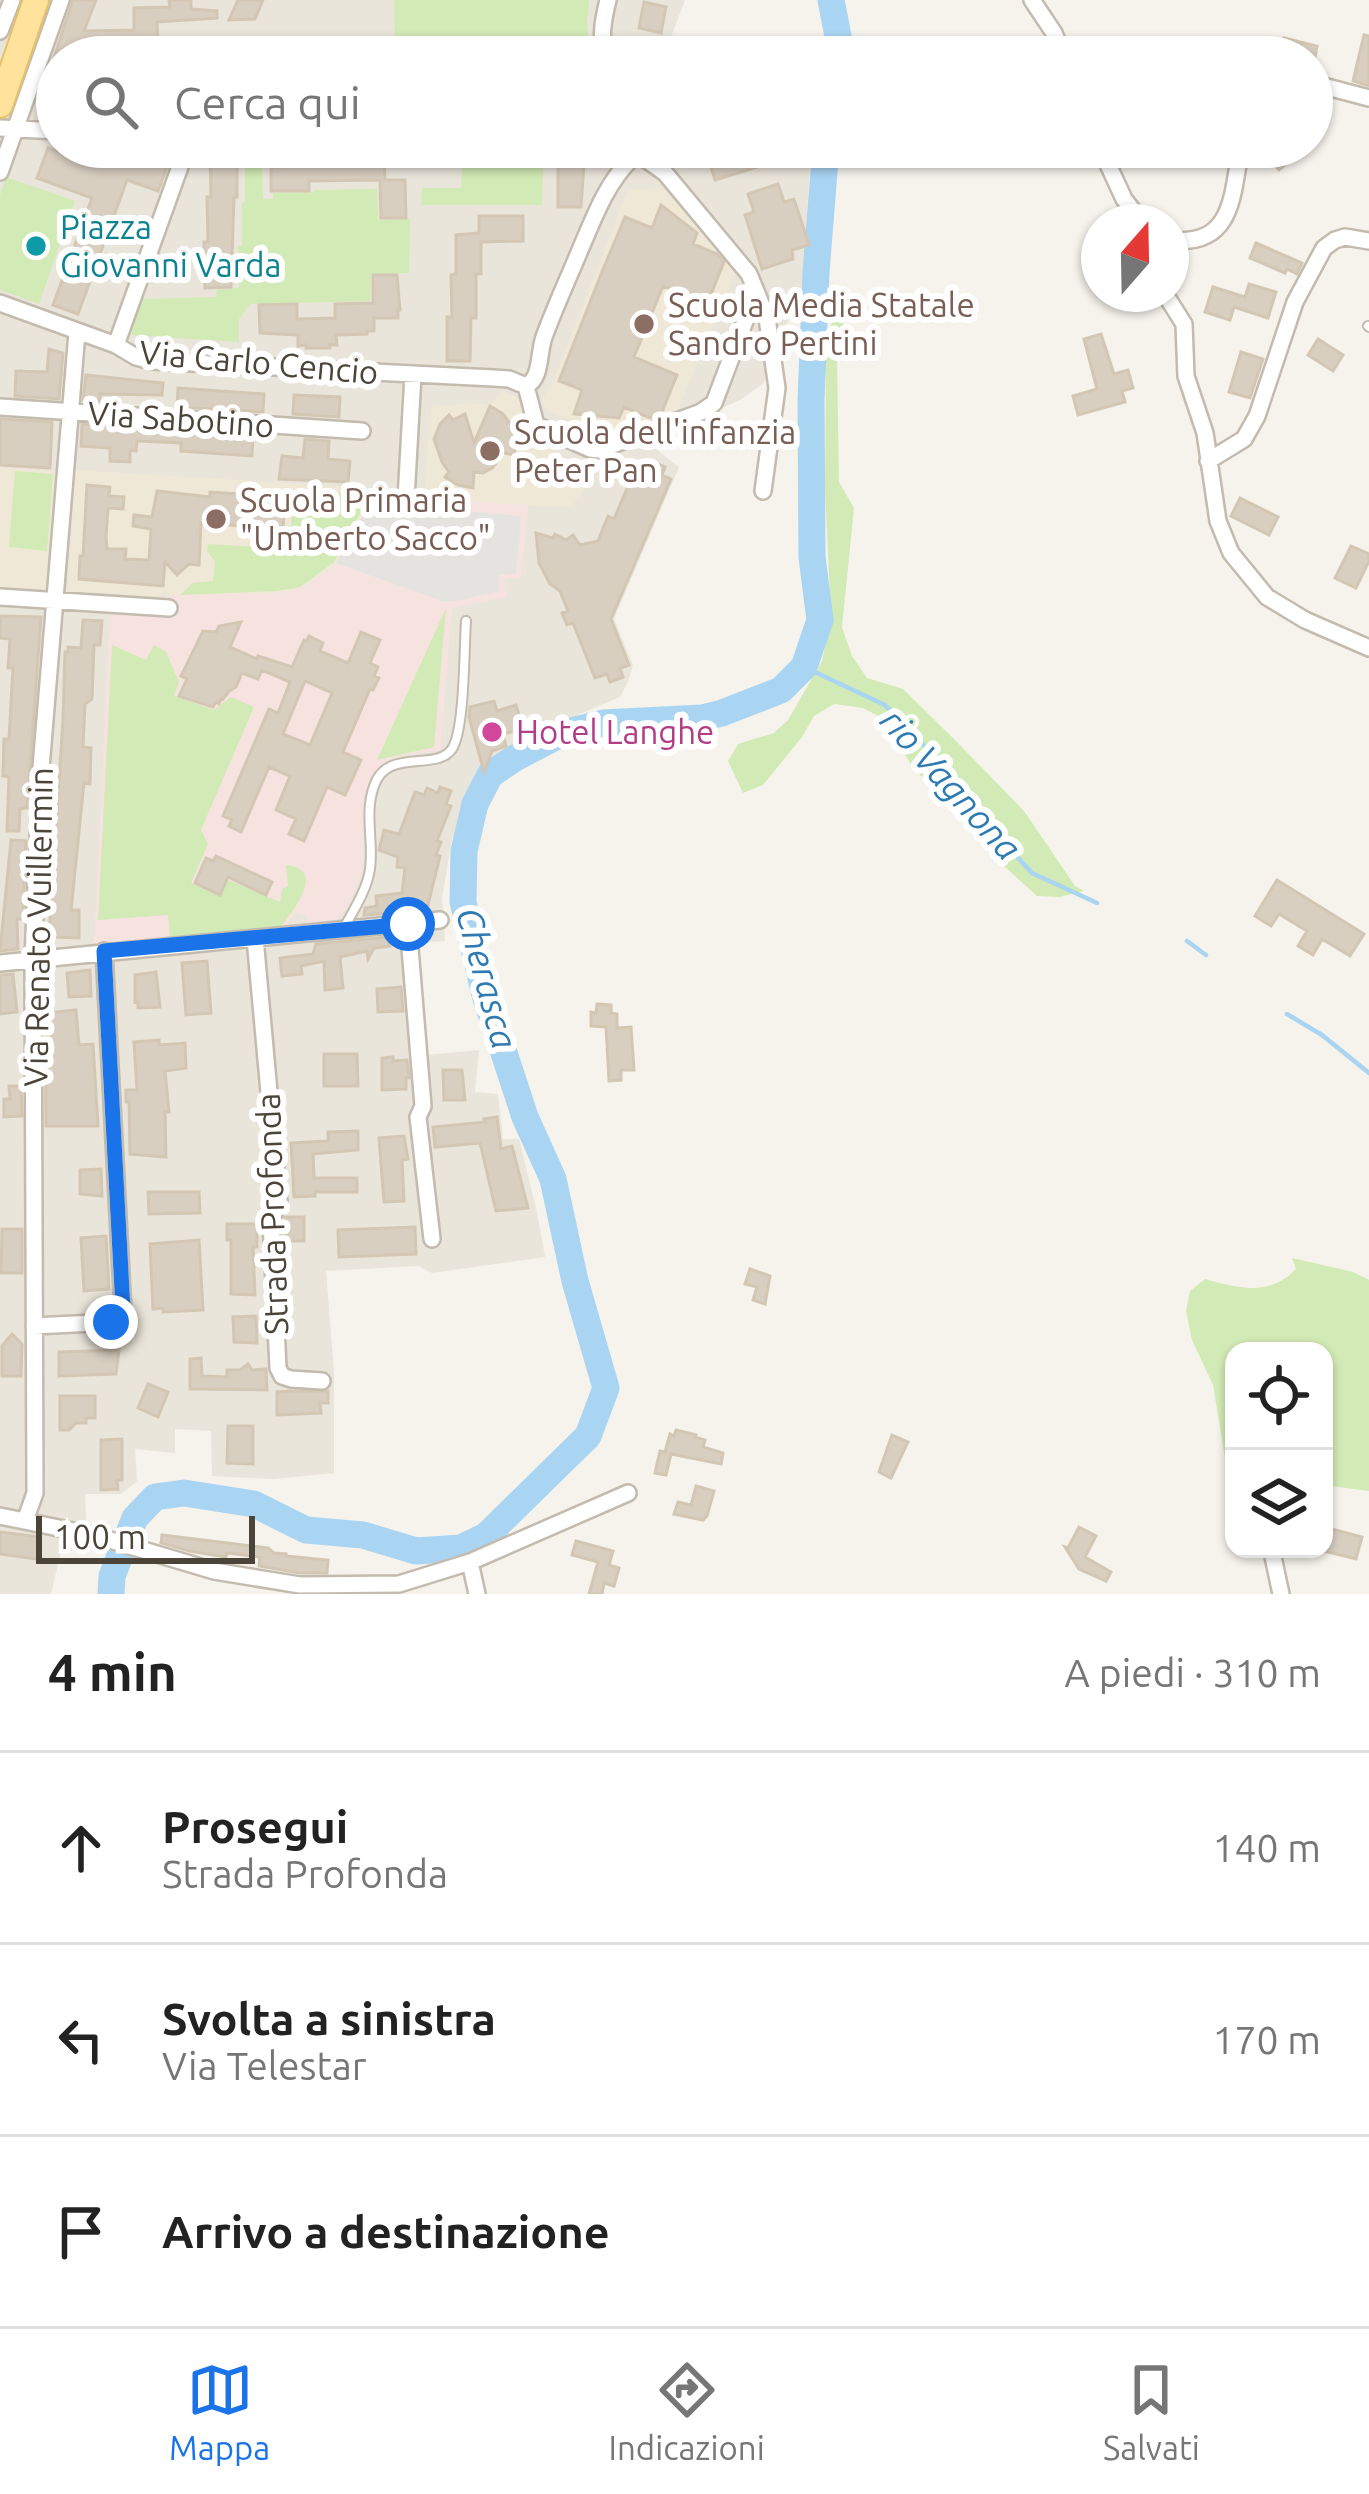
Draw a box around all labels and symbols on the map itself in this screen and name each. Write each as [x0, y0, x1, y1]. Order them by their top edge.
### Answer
north arrow [1081, 204, 1189, 312]
place label: Piazza Giovanni Varda [60, 208, 282, 283]
marker: Piazza Giovanni Varda [23, 233, 49, 259]
place label: Scuola Media Statale Sandro Pertini [668, 286, 975, 361]
marker: Scuola Media Statale Sandro Pertini [631, 311, 657, 337]
street label: Via Carlo Cencio [138, 333, 380, 390]
street label: Via Sabotino [87, 394, 275, 443]
place label: Scuola dell'infanzia Peter Pan [514, 413, 796, 488]
marker: Scuola dell'infanzia Peter Pan [477, 438, 503, 464]
place label: Scuola Primaria "Umberto Sacco" [240, 481, 491, 556]
marker: Scuola Primaria "Umberto Sacco" [203, 506, 229, 532]
water label: rio Vagnona [873, 700, 1030, 868]
place label: Hotel Langhe [516, 713, 714, 750]
marker: Hotel Langhe [479, 719, 505, 745]
street label: Via Renato Vuillermin [16, 767, 59, 1087]
route start [381, 897, 435, 951]
water label: Cherasca [449, 903, 526, 1053]
street label: Strada Profonda [249, 1092, 294, 1336]
route end [84, 1295, 138, 1349]
scale bar [36, 1510, 255, 1563]

